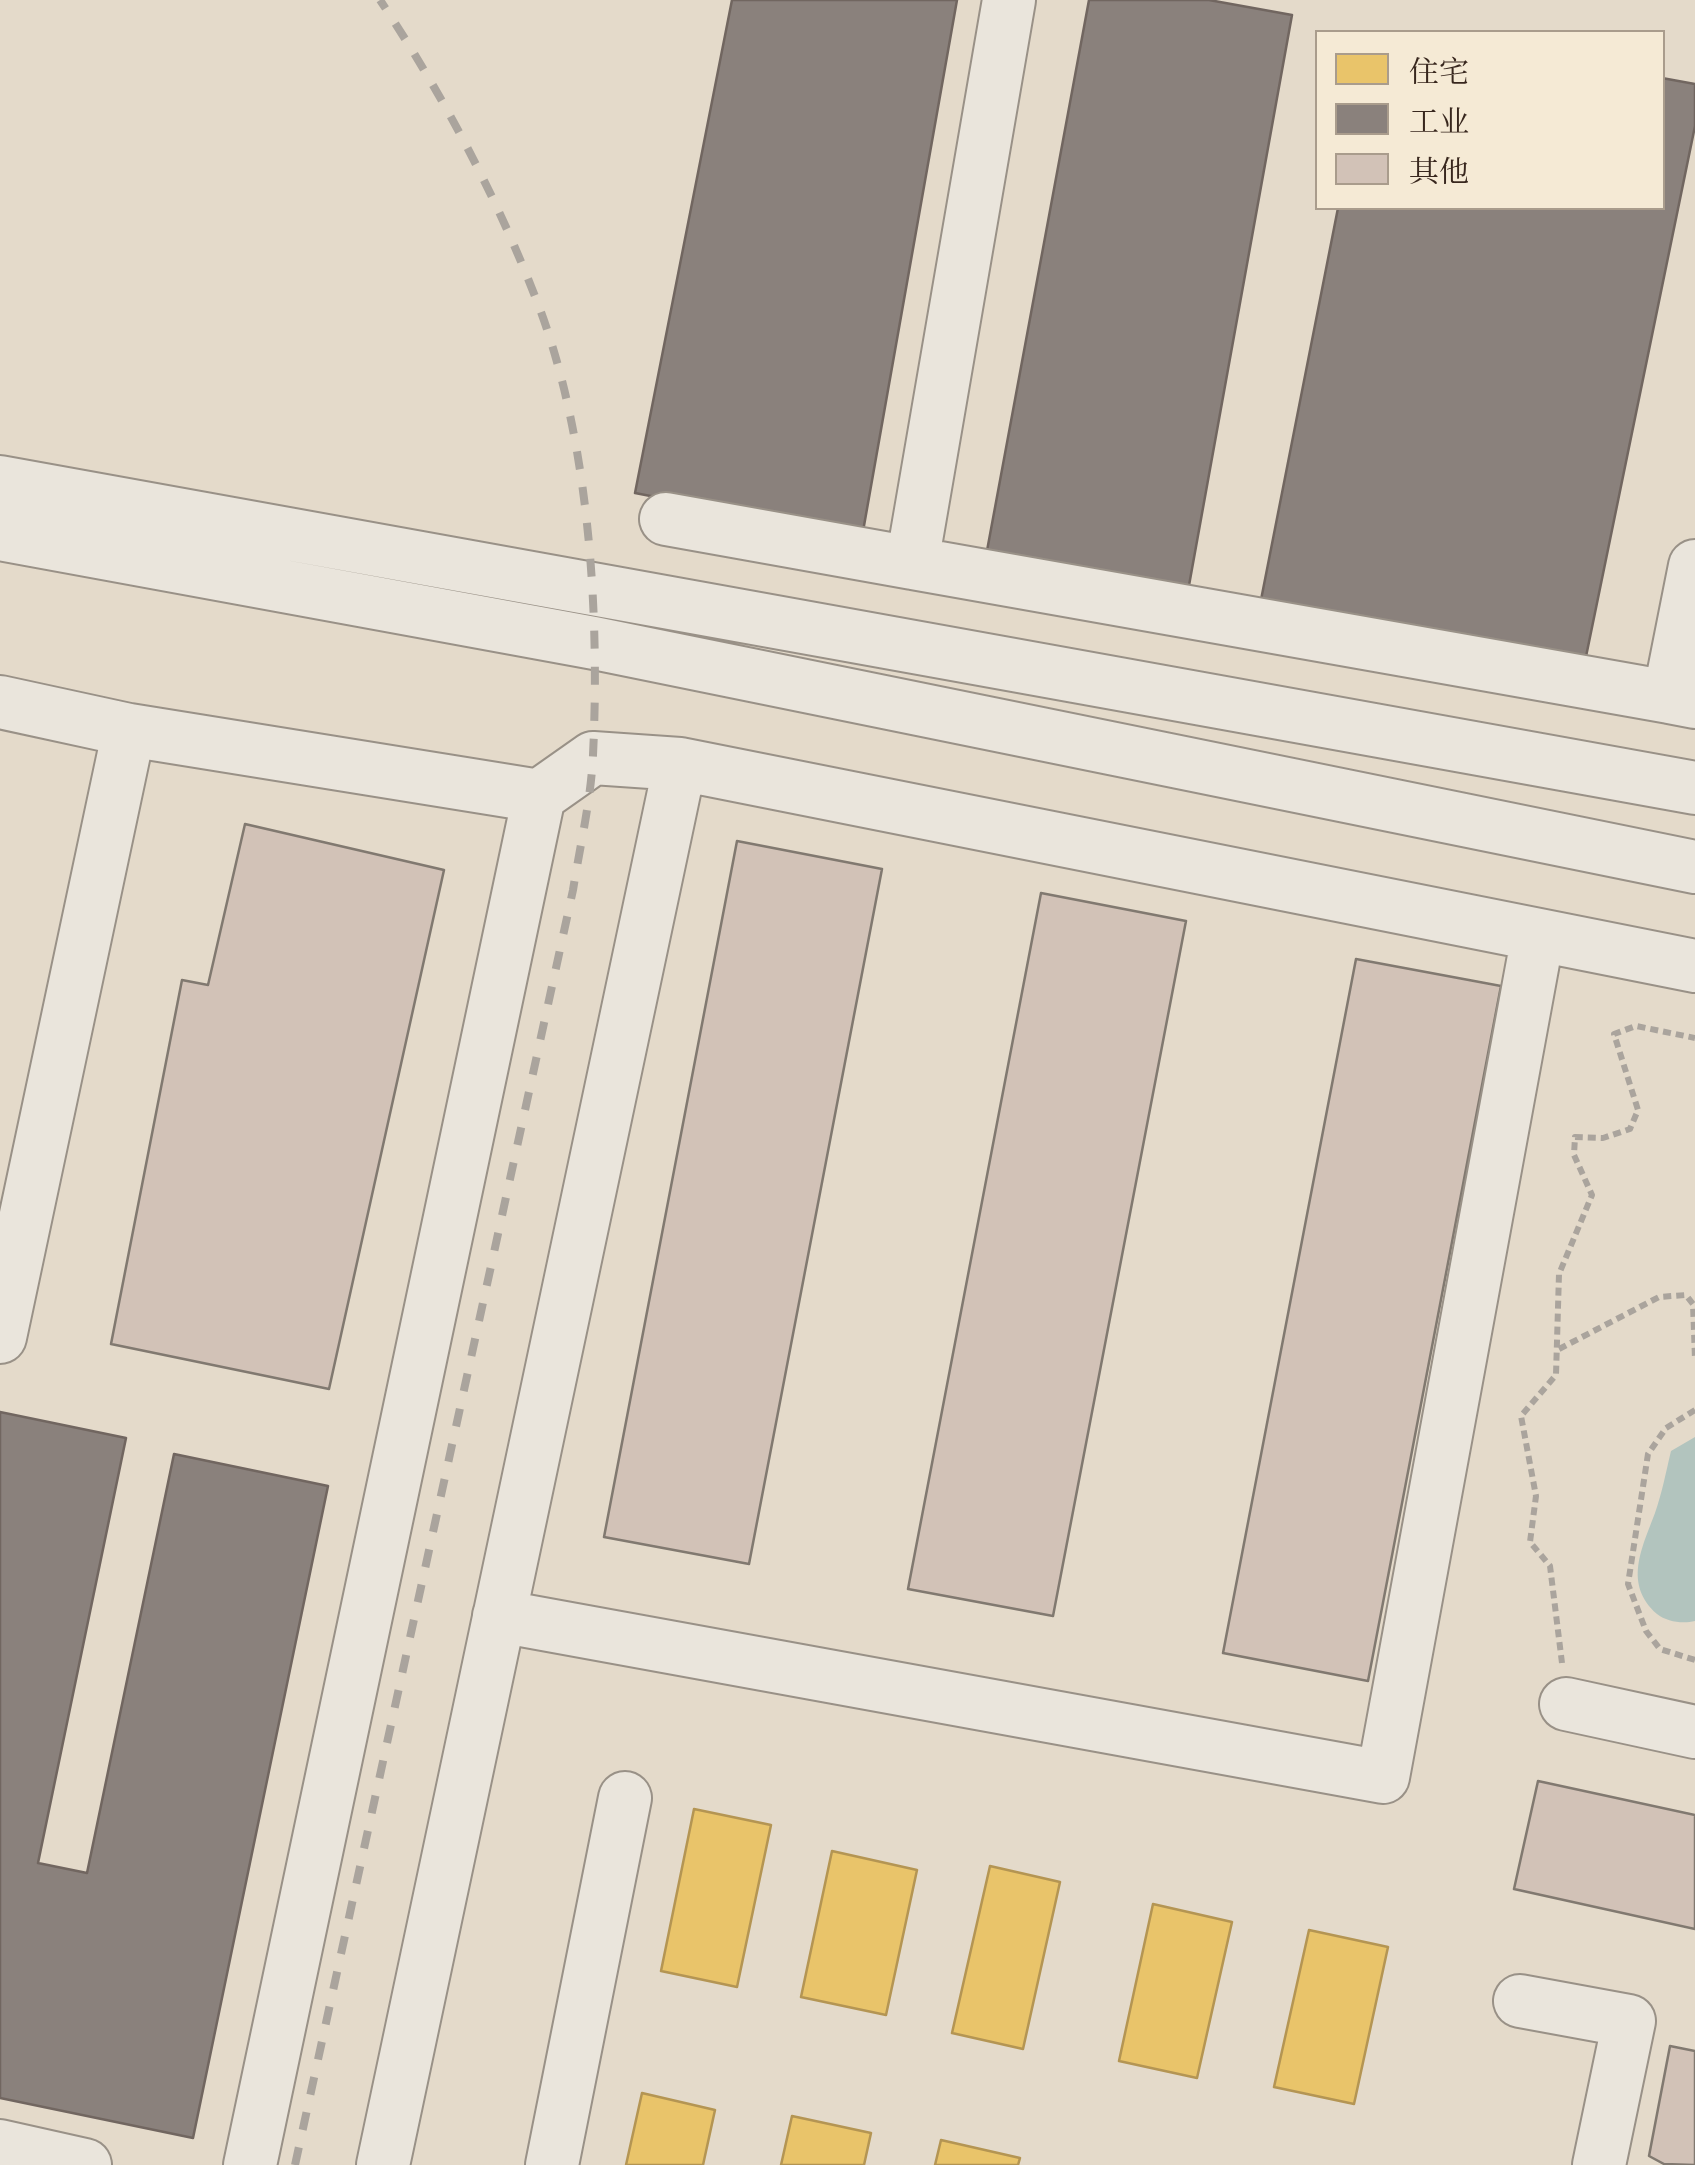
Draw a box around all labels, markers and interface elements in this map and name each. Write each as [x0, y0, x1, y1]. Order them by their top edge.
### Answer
legend [1315, 30, 1665, 210]
text: 住宅 [1409, 55, 1469, 90]
text: 工业 [1409, 105, 1469, 140]
text: 其他 [1409, 155, 1469, 190]

